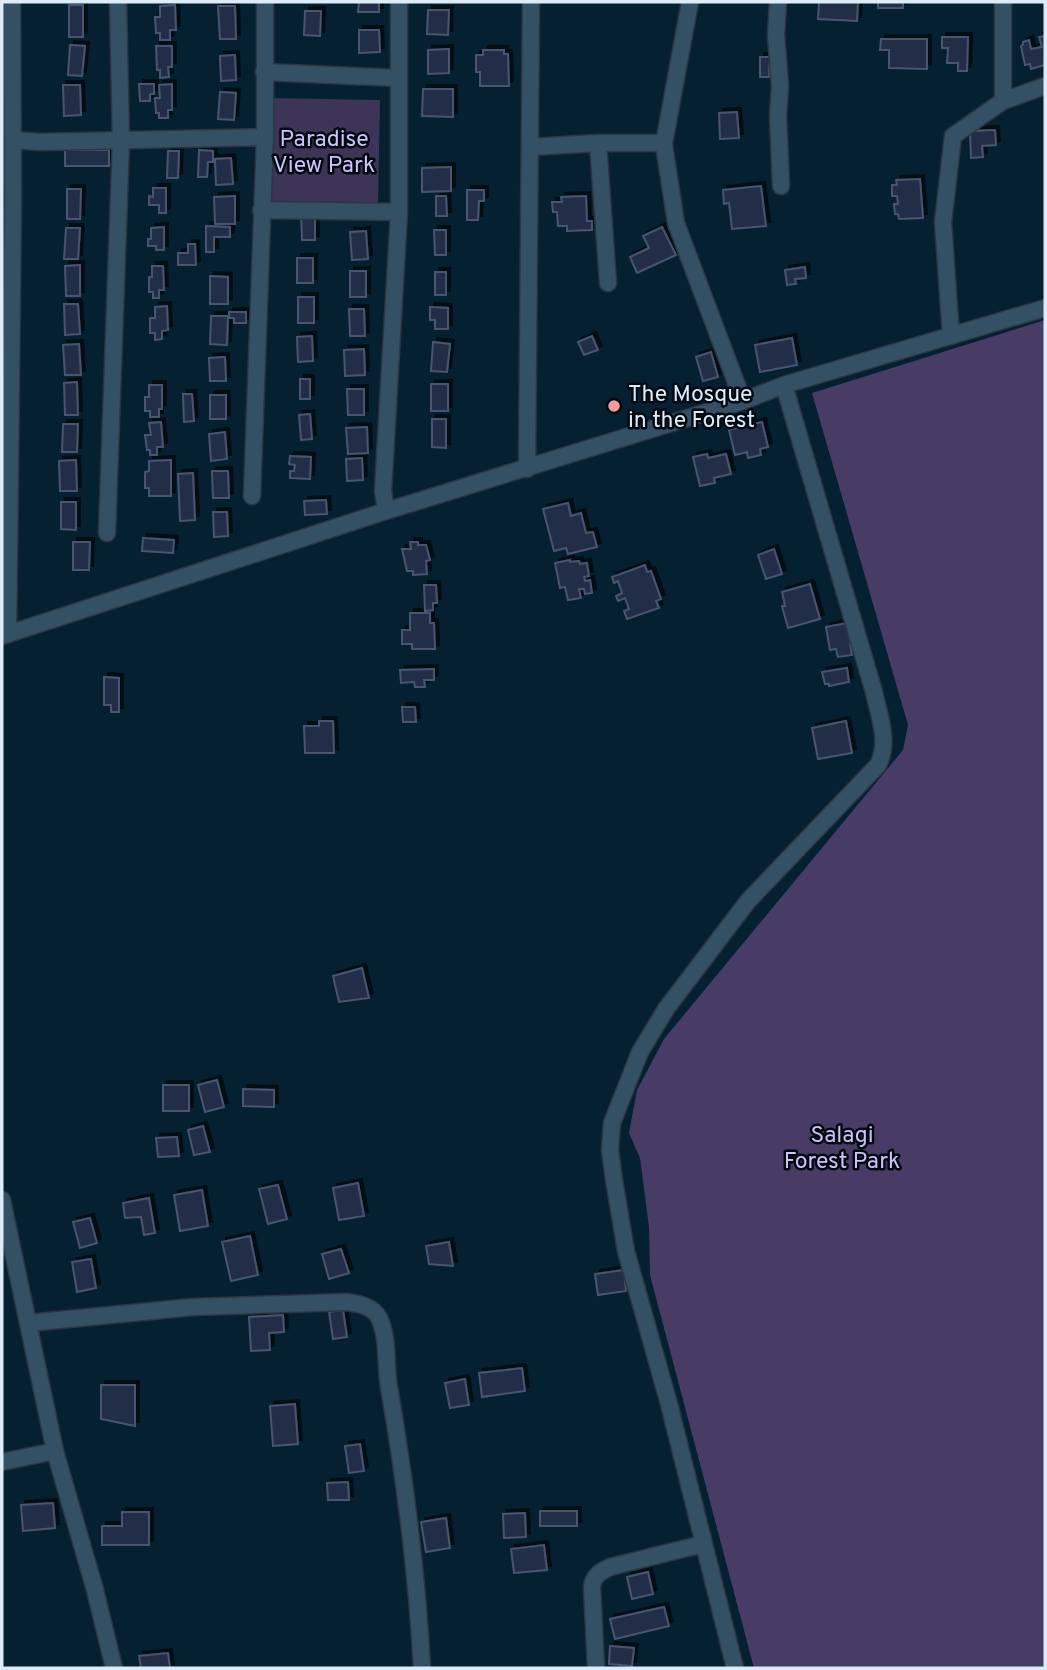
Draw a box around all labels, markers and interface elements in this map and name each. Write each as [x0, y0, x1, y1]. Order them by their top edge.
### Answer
park label: Paradise View Park [273, 126, 375, 181]
place label: The Mosque in the Forest [628, 381, 755, 436]
marker: The Mosque in the Forest [606, 398, 622, 414]
park label: Salagi Forest Park [784, 1122, 900, 1177]

